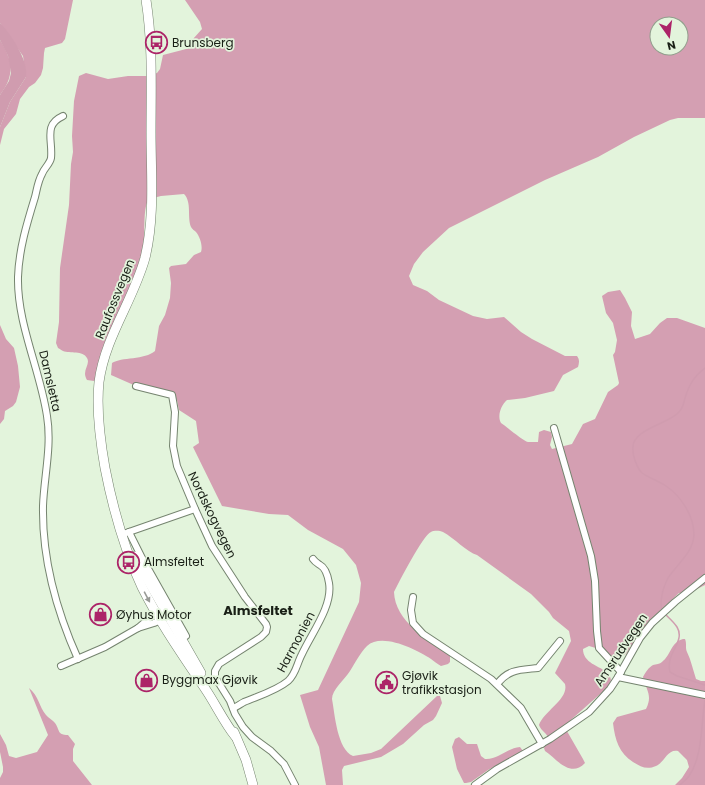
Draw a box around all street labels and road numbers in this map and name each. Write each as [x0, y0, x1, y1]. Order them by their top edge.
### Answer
street label: Raufossvegen [91, 256, 138, 341]
street label: Damsletta [35, 349, 66, 413]
street label: Nordskogvegen [184, 469, 241, 561]
street label: Harmonien [272, 608, 319, 675]
street label: Amsrudvegen [590, 610, 651, 689]

